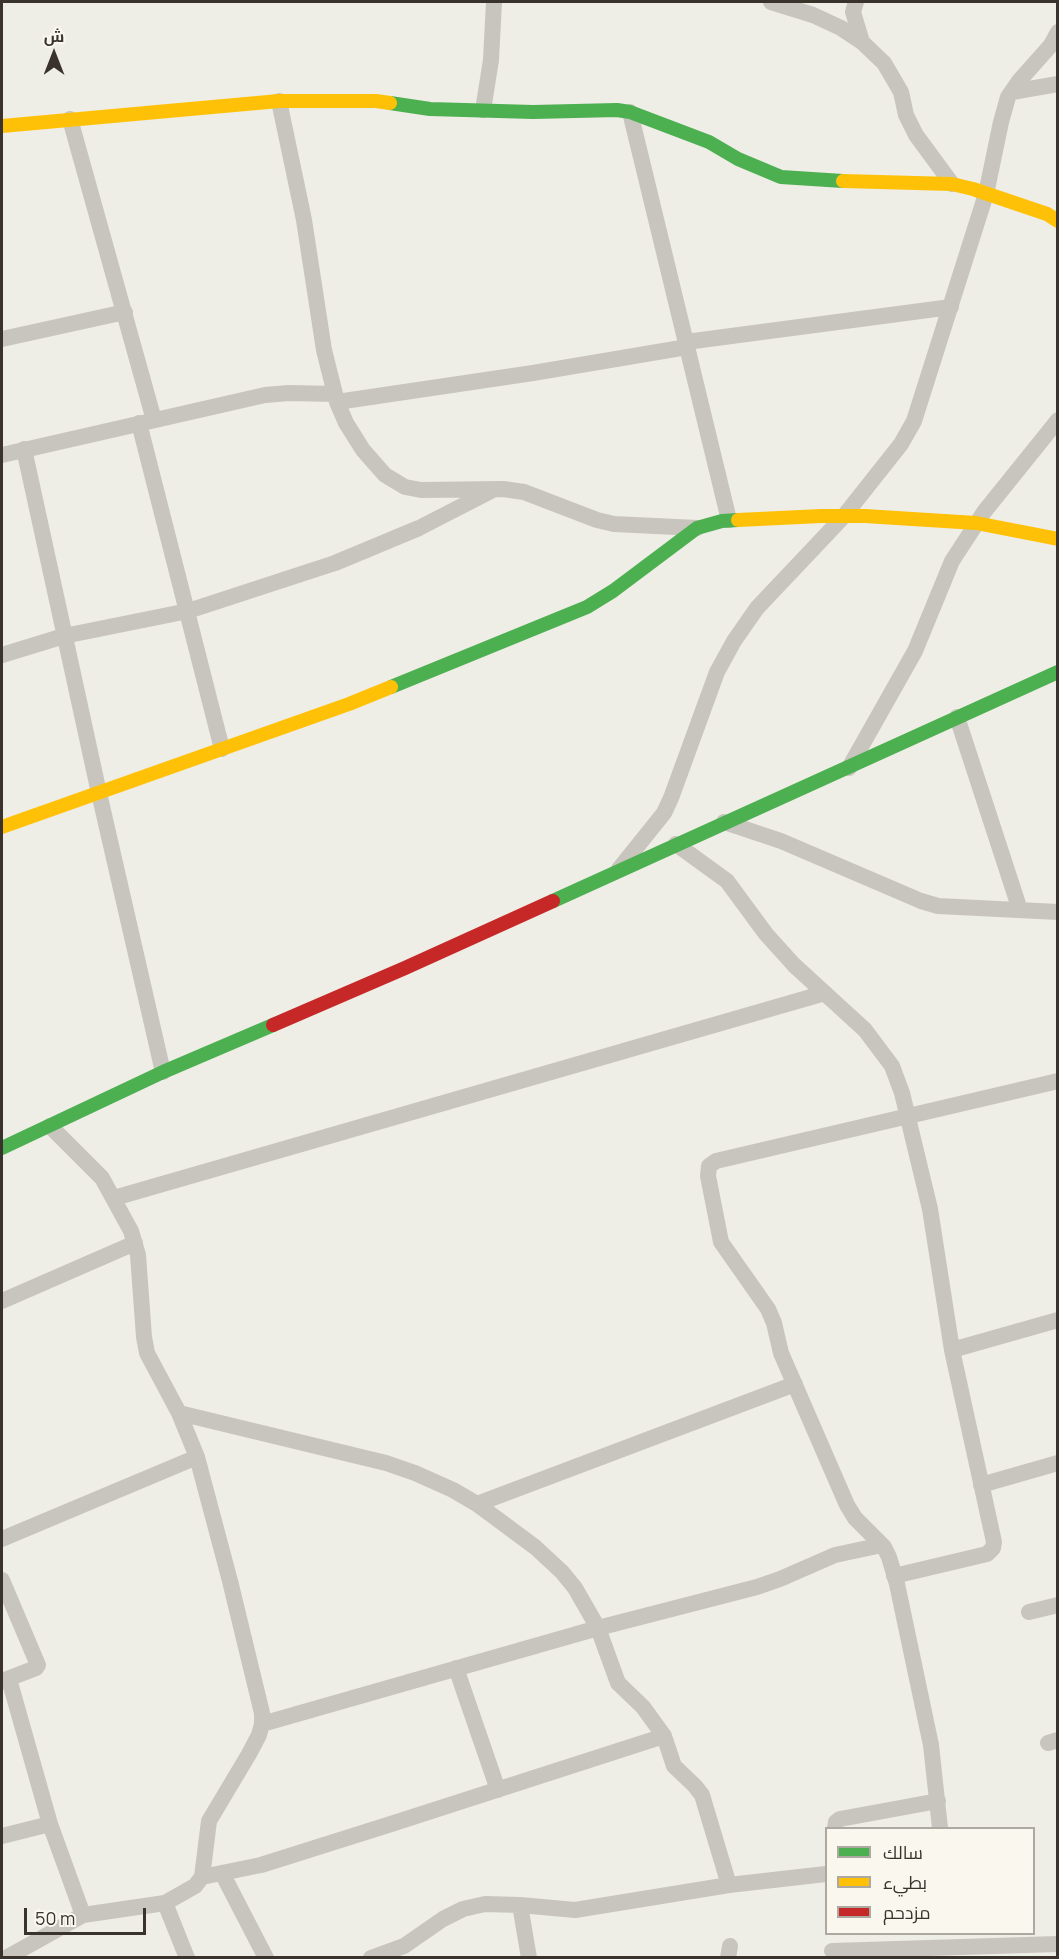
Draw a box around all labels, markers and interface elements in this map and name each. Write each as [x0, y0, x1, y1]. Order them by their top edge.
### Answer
north arrow [24, 24, 84, 84]
text: ش [44, 25, 64, 47]
legend [825, 1827, 1035, 1935]
text: سالك [883, 1840, 923, 1864]
text: بطيء [883, 1870, 927, 1894]
scale bar [27, 1896, 148, 1934]
text: مزدحم [883, 1900, 931, 1924]
text: 50 m [35, 1906, 75, 1930]

